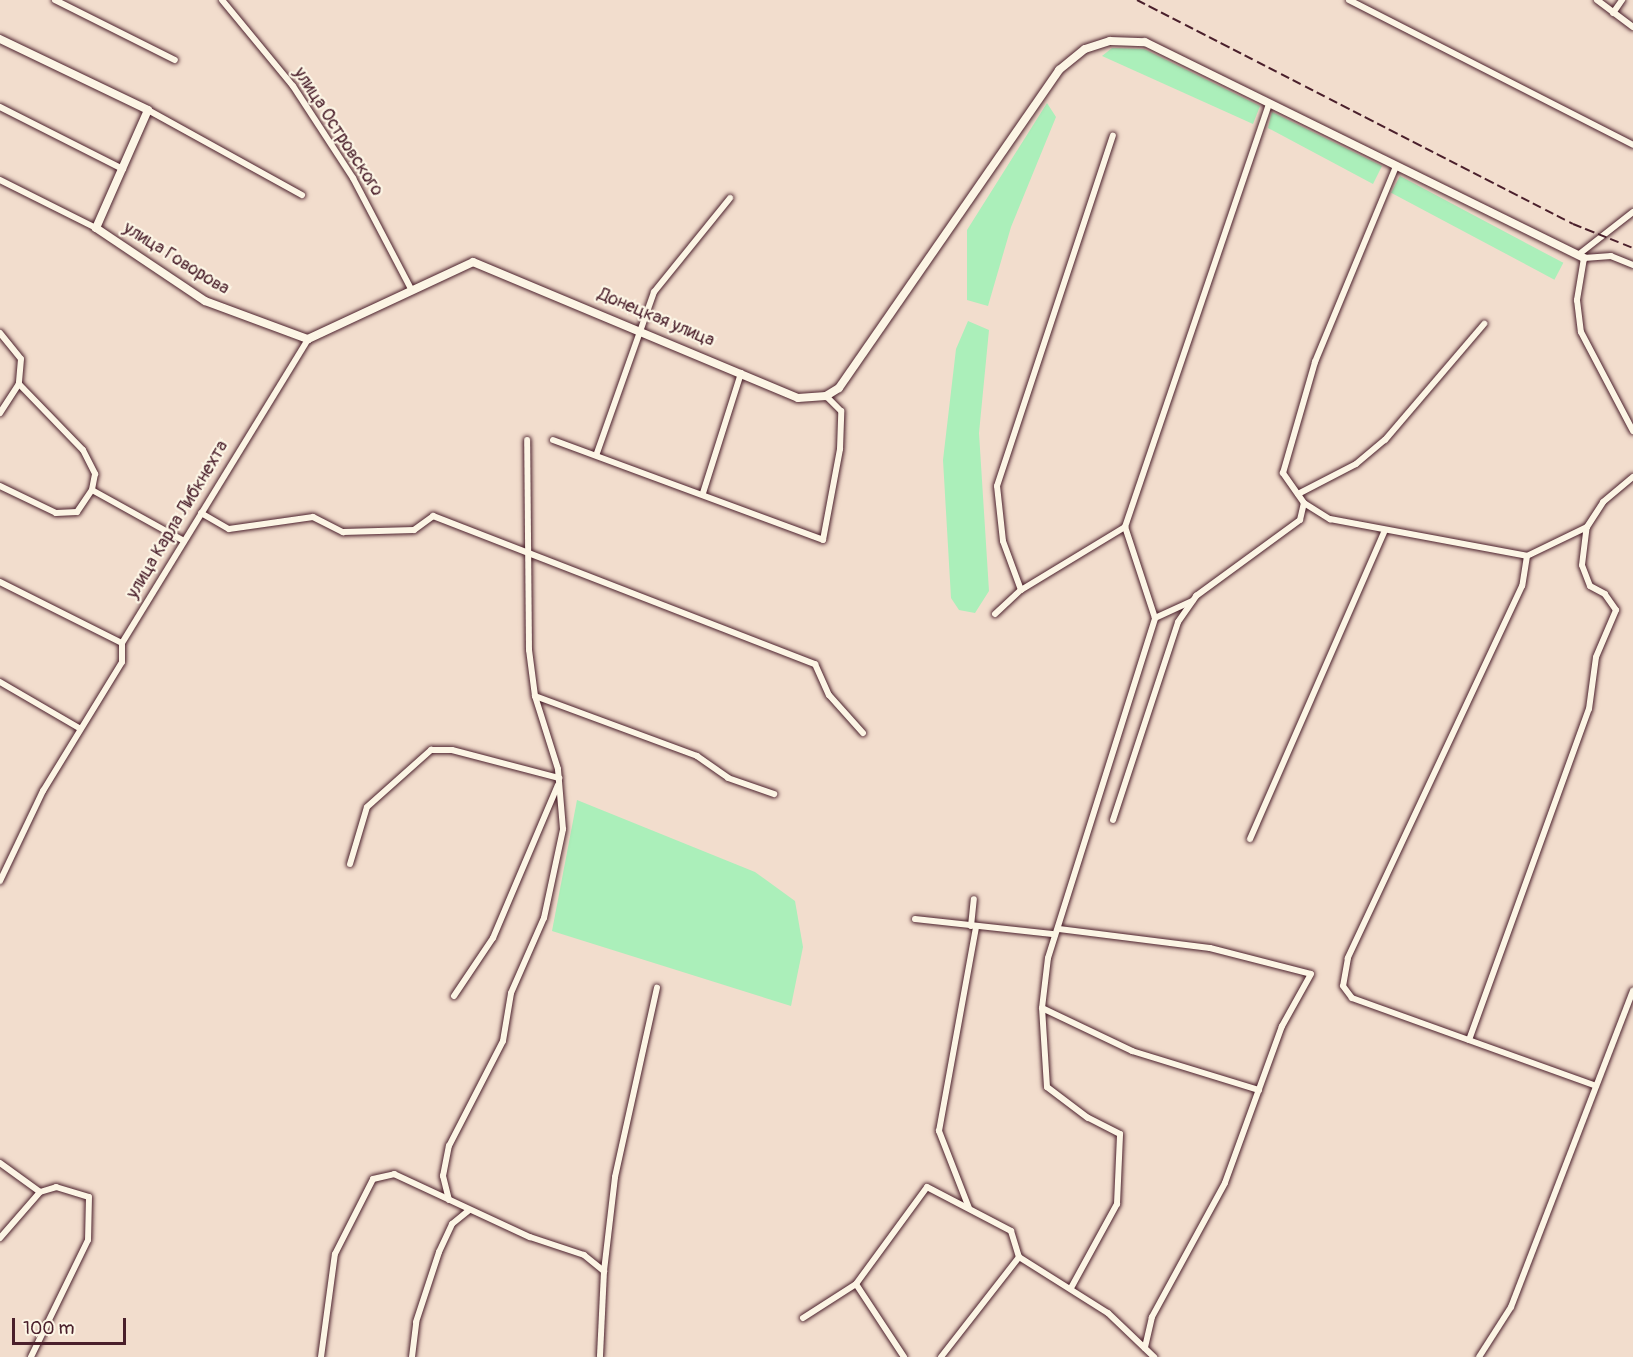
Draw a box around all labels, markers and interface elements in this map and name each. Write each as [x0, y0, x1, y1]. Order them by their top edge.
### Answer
street label: улица Островского [288, 64, 388, 200]
street label: улица Говорова [119, 218, 233, 300]
street label: Донецкая улица [595, 284, 717, 352]
street label: улица Карла Либкнехта [122, 437, 234, 603]
scale bar [15, 1306, 129, 1344]
text: 100 m [23, 1317, 75, 1340]

